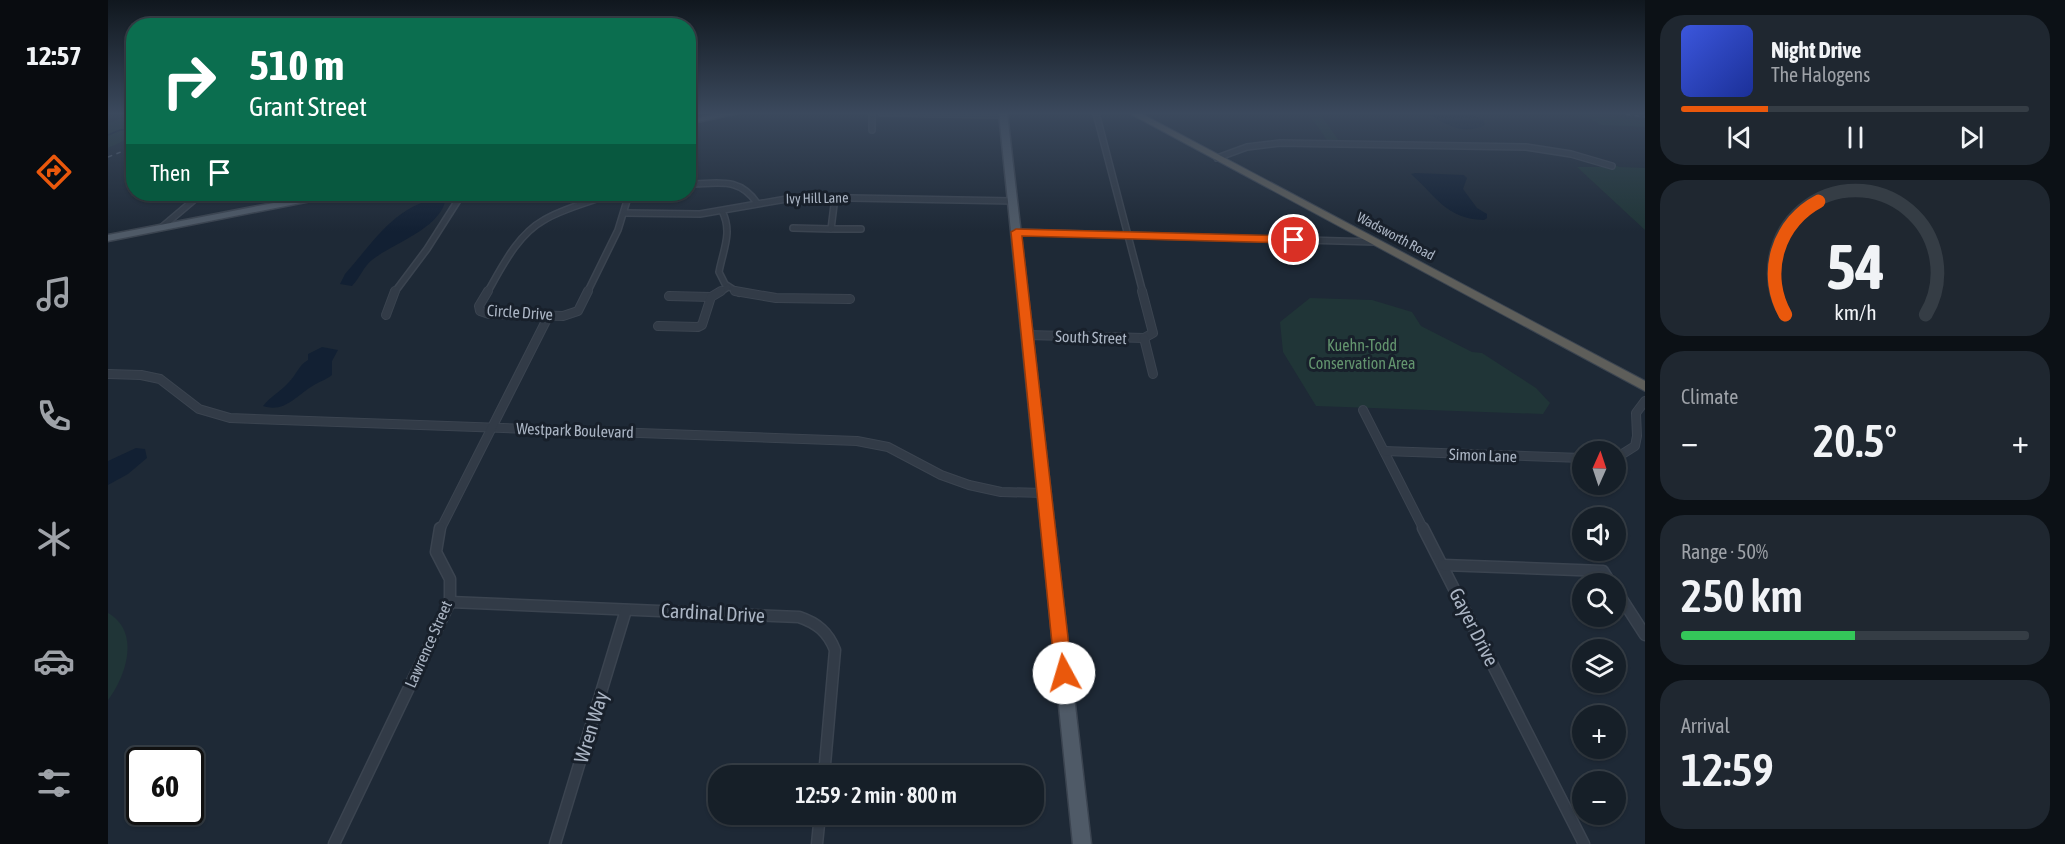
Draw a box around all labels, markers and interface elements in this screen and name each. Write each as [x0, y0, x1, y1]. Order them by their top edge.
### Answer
text: Night Drive [1771, 37, 1861, 63]
text: 12:57 [26, 40, 82, 71]
text: 510 m [249, 41, 344, 89]
icon: right [150, 42, 228, 120]
text: The Halogens [1771, 63, 1870, 86]
text: Grant Street [249, 91, 367, 122]
icon: previous [1723, 121, 1756, 154]
icon: pause [1839, 121, 1872, 154]
icon: next [1955, 121, 1988, 154]
icon: directions [33, 151, 75, 193]
icon: arrive [203, 156, 236, 189]
text: Then [150, 160, 191, 186]
street label: Ivy Hill Lane [785, 189, 849, 207]
street label: Wadsworth Road [1354, 209, 1438, 263]
pin [1268, 214, 1319, 265]
icon: arrive [1277, 223, 1310, 256]
text: 54 [1826, 231, 1884, 302]
icon: music [33, 273, 75, 315]
text: km/h [1834, 300, 1876, 325]
street label: Circle Drive [486, 301, 554, 323]
street label: South Street [1055, 327, 1127, 347]
park label: Kuehn-Todd Conservation Area [1308, 336, 1416, 372]
text: Climate [1681, 385, 1738, 408]
icon: phone [33, 395, 75, 437]
text: 20.5° [1813, 415, 1897, 467]
street label: Westpark Boulevard [516, 419, 634, 442]
text: − [1681, 422, 1698, 460]
text: + [2012, 422, 2029, 460]
north arrow [1572, 441, 1626, 495]
map controls [1572, 441, 1626, 825]
street label: Simon Lane [1449, 445, 1517, 465]
button: sound [1572, 507, 1626, 561]
icon: climate [33, 518, 75, 560]
text: Range · 50% [1681, 540, 1768, 563]
text: 250 km [1681, 570, 1803, 622]
button: search [1572, 573, 1626, 627]
street label: Gayer Drive [1445, 584, 1504, 670]
street label: Lawrence Street [401, 597, 455, 690]
street label: Cardinal Drive [660, 598, 766, 627]
button: layers [1572, 639, 1626, 693]
icon: car [33, 640, 75, 682]
position arrow [1032, 641, 1096, 705]
street label: Wren Way [569, 688, 612, 765]
button: + [1572, 705, 1626, 759]
text: Arrival [1681, 714, 1730, 737]
text: 12:59 [1681, 744, 1774, 796]
speed limit sign: 60 [126, 747, 204, 825]
icon: filters [33, 762, 75, 804]
button: − [1572, 771, 1626, 825]
text: 12:59 · 2 min · 800 m [795, 782, 957, 808]

